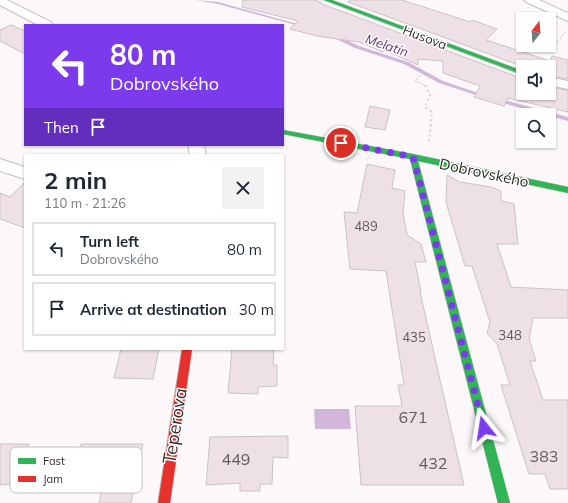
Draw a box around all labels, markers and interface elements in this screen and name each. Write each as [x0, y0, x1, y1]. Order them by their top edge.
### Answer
north arrow [516, 12, 556, 52]
map controls [516, 12, 556, 148]
street label: Husova [401, 21, 449, 53]
water label: Melatín [363, 30, 411, 60]
text: 80 m [110, 37, 176, 72]
icon: left [44, 40, 96, 92]
button: sound [516, 60, 556, 100]
text: Dobrovského [110, 72, 219, 95]
button: search [516, 108, 556, 148]
icon: arrive [87, 116, 109, 138]
text: Then [44, 118, 79, 137]
pin [324, 126, 358, 160]
icon: arrive [330, 132, 352, 154]
street label: Dobrovského [438, 154, 531, 191]
text: 2 min [44, 165, 107, 195]
button: close [222, 167, 264, 209]
text: 110 m · 21:26 [44, 195, 126, 211]
house number: 489 [354, 218, 378, 234]
text: Turn left [80, 232, 139, 251]
icon: left [46, 238, 68, 260]
text: 80 m [227, 240, 262, 259]
text: Dobrovského [80, 251, 159, 267]
icon: arrive [46, 298, 68, 320]
text: Arrive at destination [80, 300, 227, 319]
text: 30 m [239, 300, 274, 319]
house number: 348 [498, 327, 522, 343]
house number: 435 [402, 329, 426, 345]
street label: Teperova [157, 386, 192, 466]
house number: 671 [399, 407, 427, 427]
position arrow [463, 407, 505, 449]
house number: 383 [530, 446, 558, 466]
legend [10, 447, 142, 493]
house number: 449 [222, 449, 250, 469]
house number: 432 [419, 453, 447, 473]
text: Fast [43, 454, 65, 468]
text: Jam [43, 472, 63, 486]

